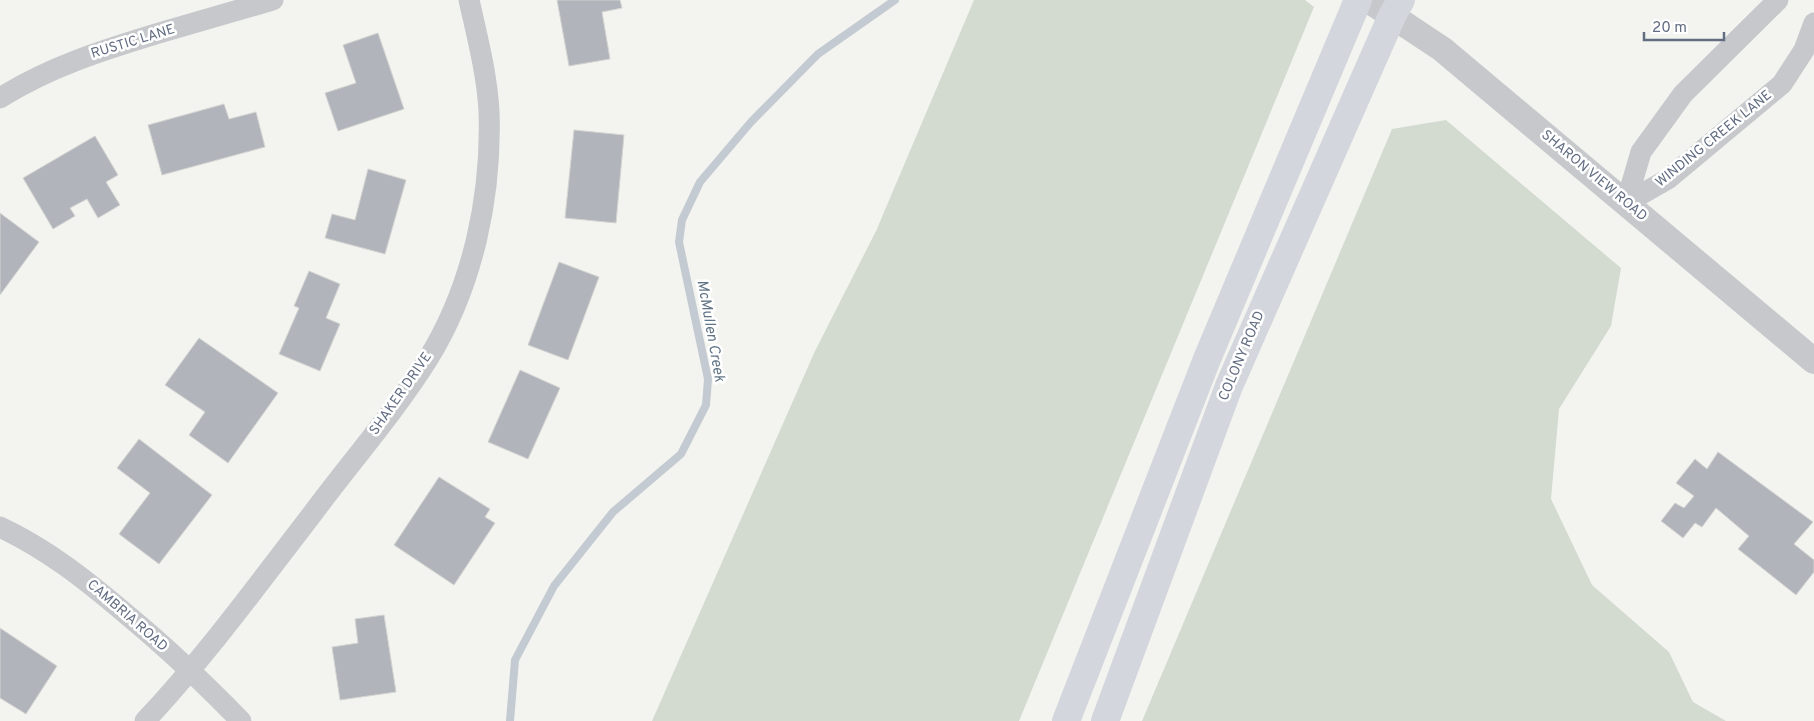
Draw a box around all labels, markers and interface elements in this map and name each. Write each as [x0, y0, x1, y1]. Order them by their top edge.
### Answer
scale bar [1644, 10, 1724, 42]
text: 20 m [1652, 19, 1687, 38]
street label: RUSTIC LANE [89, 21, 177, 63]
street label: WINDING CREEK LANE [1652, 87, 1776, 191]
street label: SHARON VIEW ROAD [1538, 127, 1650, 225]
water label: McMullen Creek [692, 279, 728, 384]
street label: COLONY ROAD [1215, 309, 1269, 403]
street label: SHAKER DRIVE [366, 349, 436, 439]
street label: CAMBRIA ROAD [83, 576, 171, 656]

